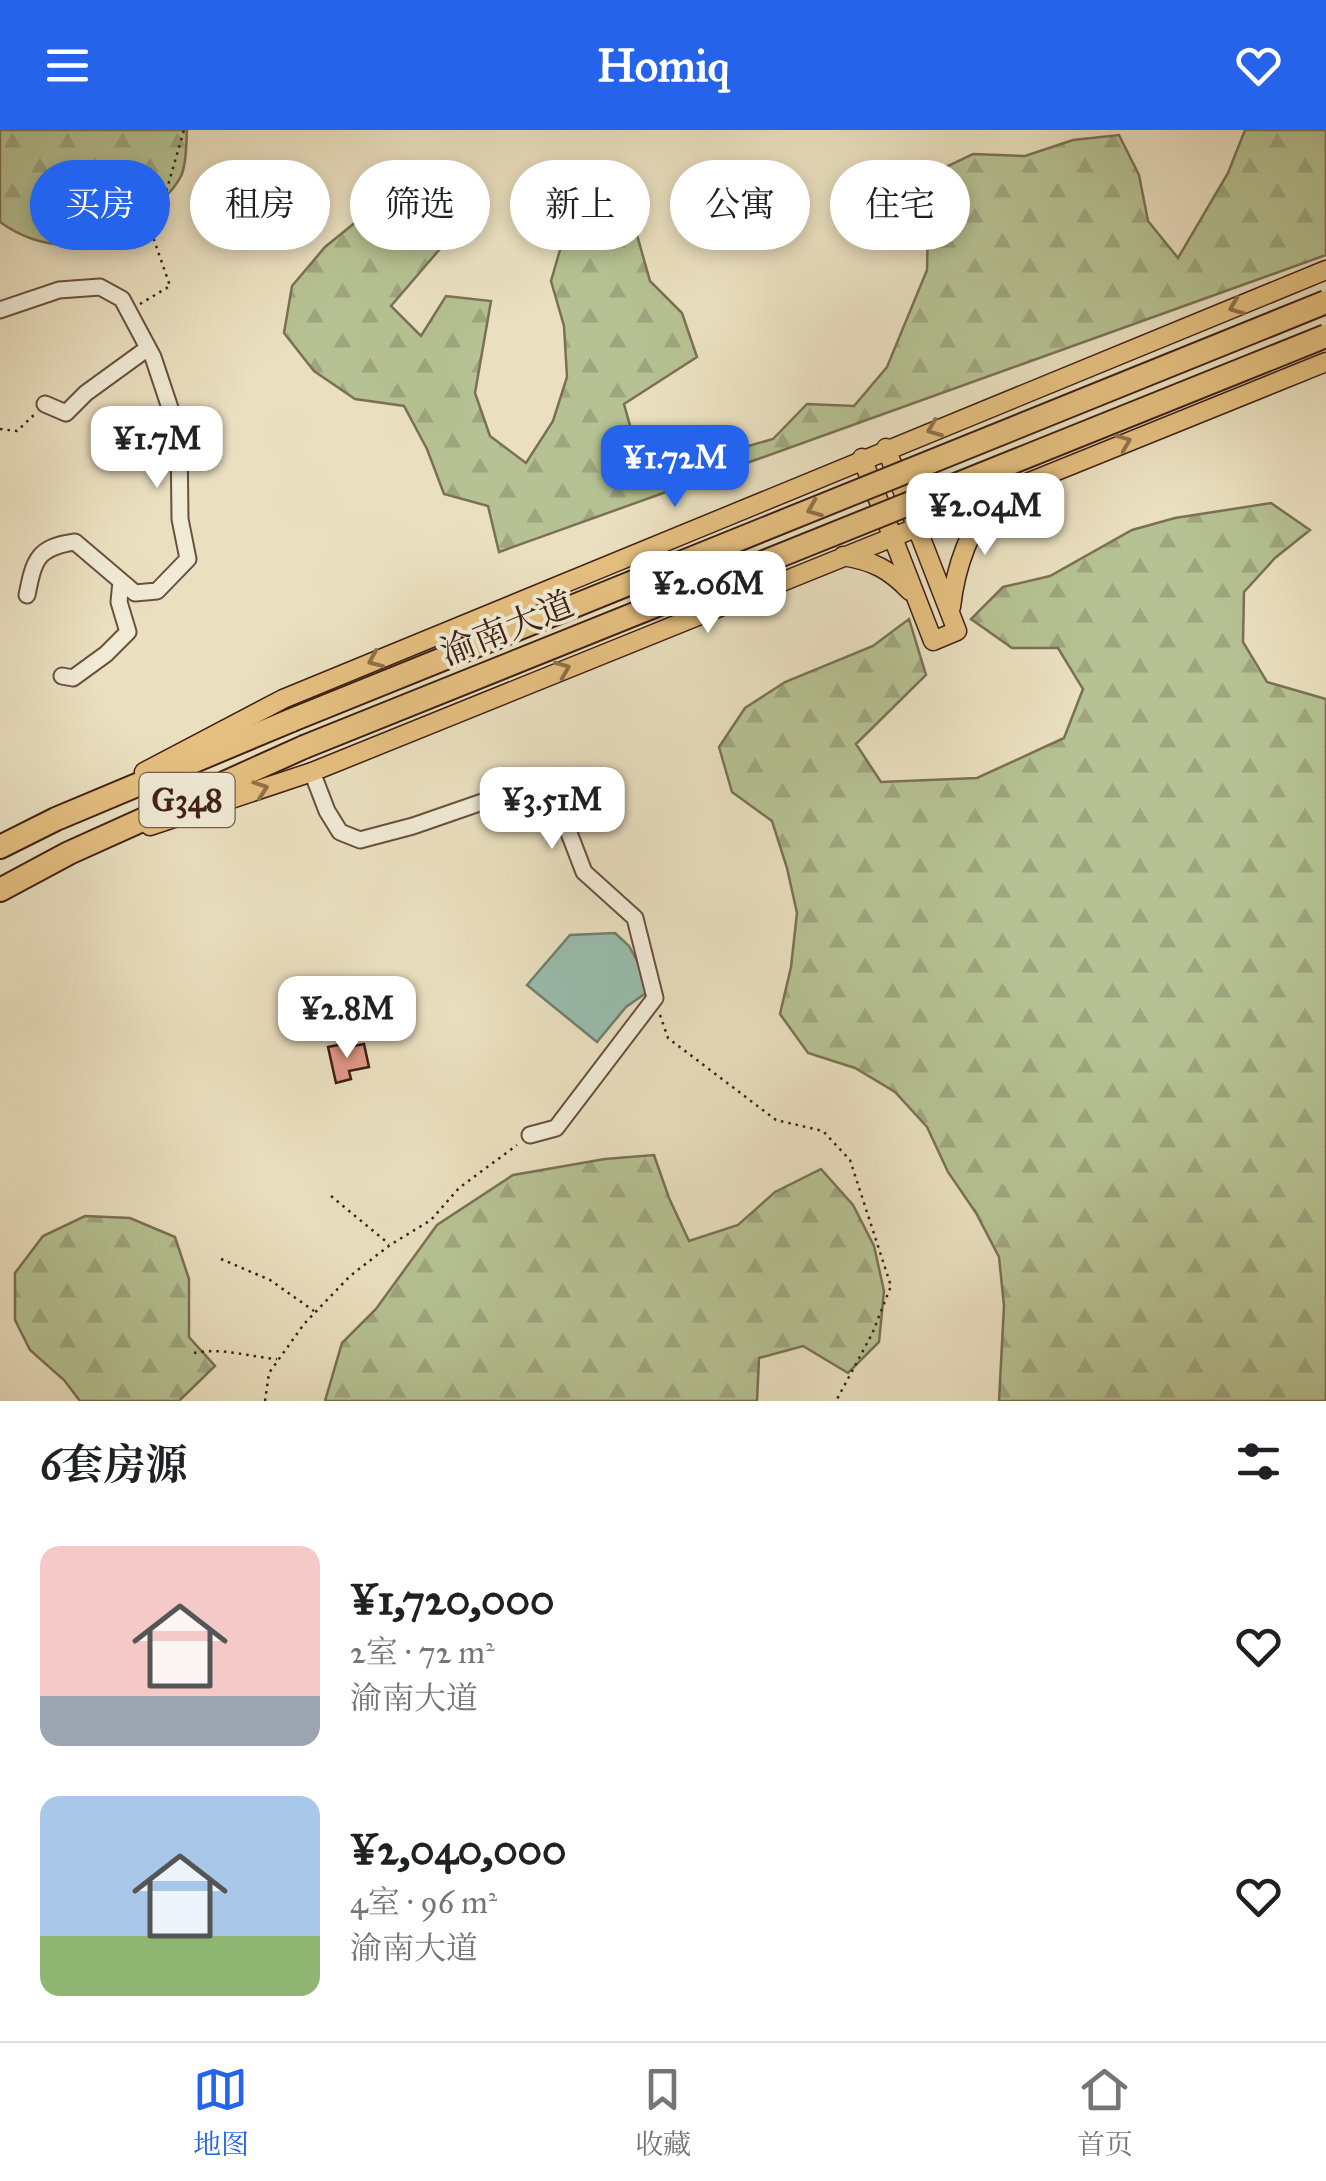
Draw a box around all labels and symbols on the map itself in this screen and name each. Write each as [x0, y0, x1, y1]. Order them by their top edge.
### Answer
one-way arrow [1228, 295, 1245, 315]
pin: ¥1.7M [87, 406, 227, 491]
one-way arrow [927, 417, 945, 437]
pin: ¥1.72M [594, 425, 756, 510]
one-way arrow [1114, 434, 1132, 454]
pin: ¥2.04M [904, 473, 1066, 558]
one-way arrow [806, 498, 823, 518]
pin: ¥2.06M [627, 551, 789, 636]
street label: 渝南大道 [434, 582, 580, 675]
one-way arrow [368, 648, 386, 668]
one-way arrow [554, 661, 571, 681]
pin: ¥3.51M [471, 767, 633, 852]
road number: G348 [140, 773, 234, 827]
one-way arrow [252, 780, 269, 801]
pin: ¥2.8M [277, 976, 417, 1061]

